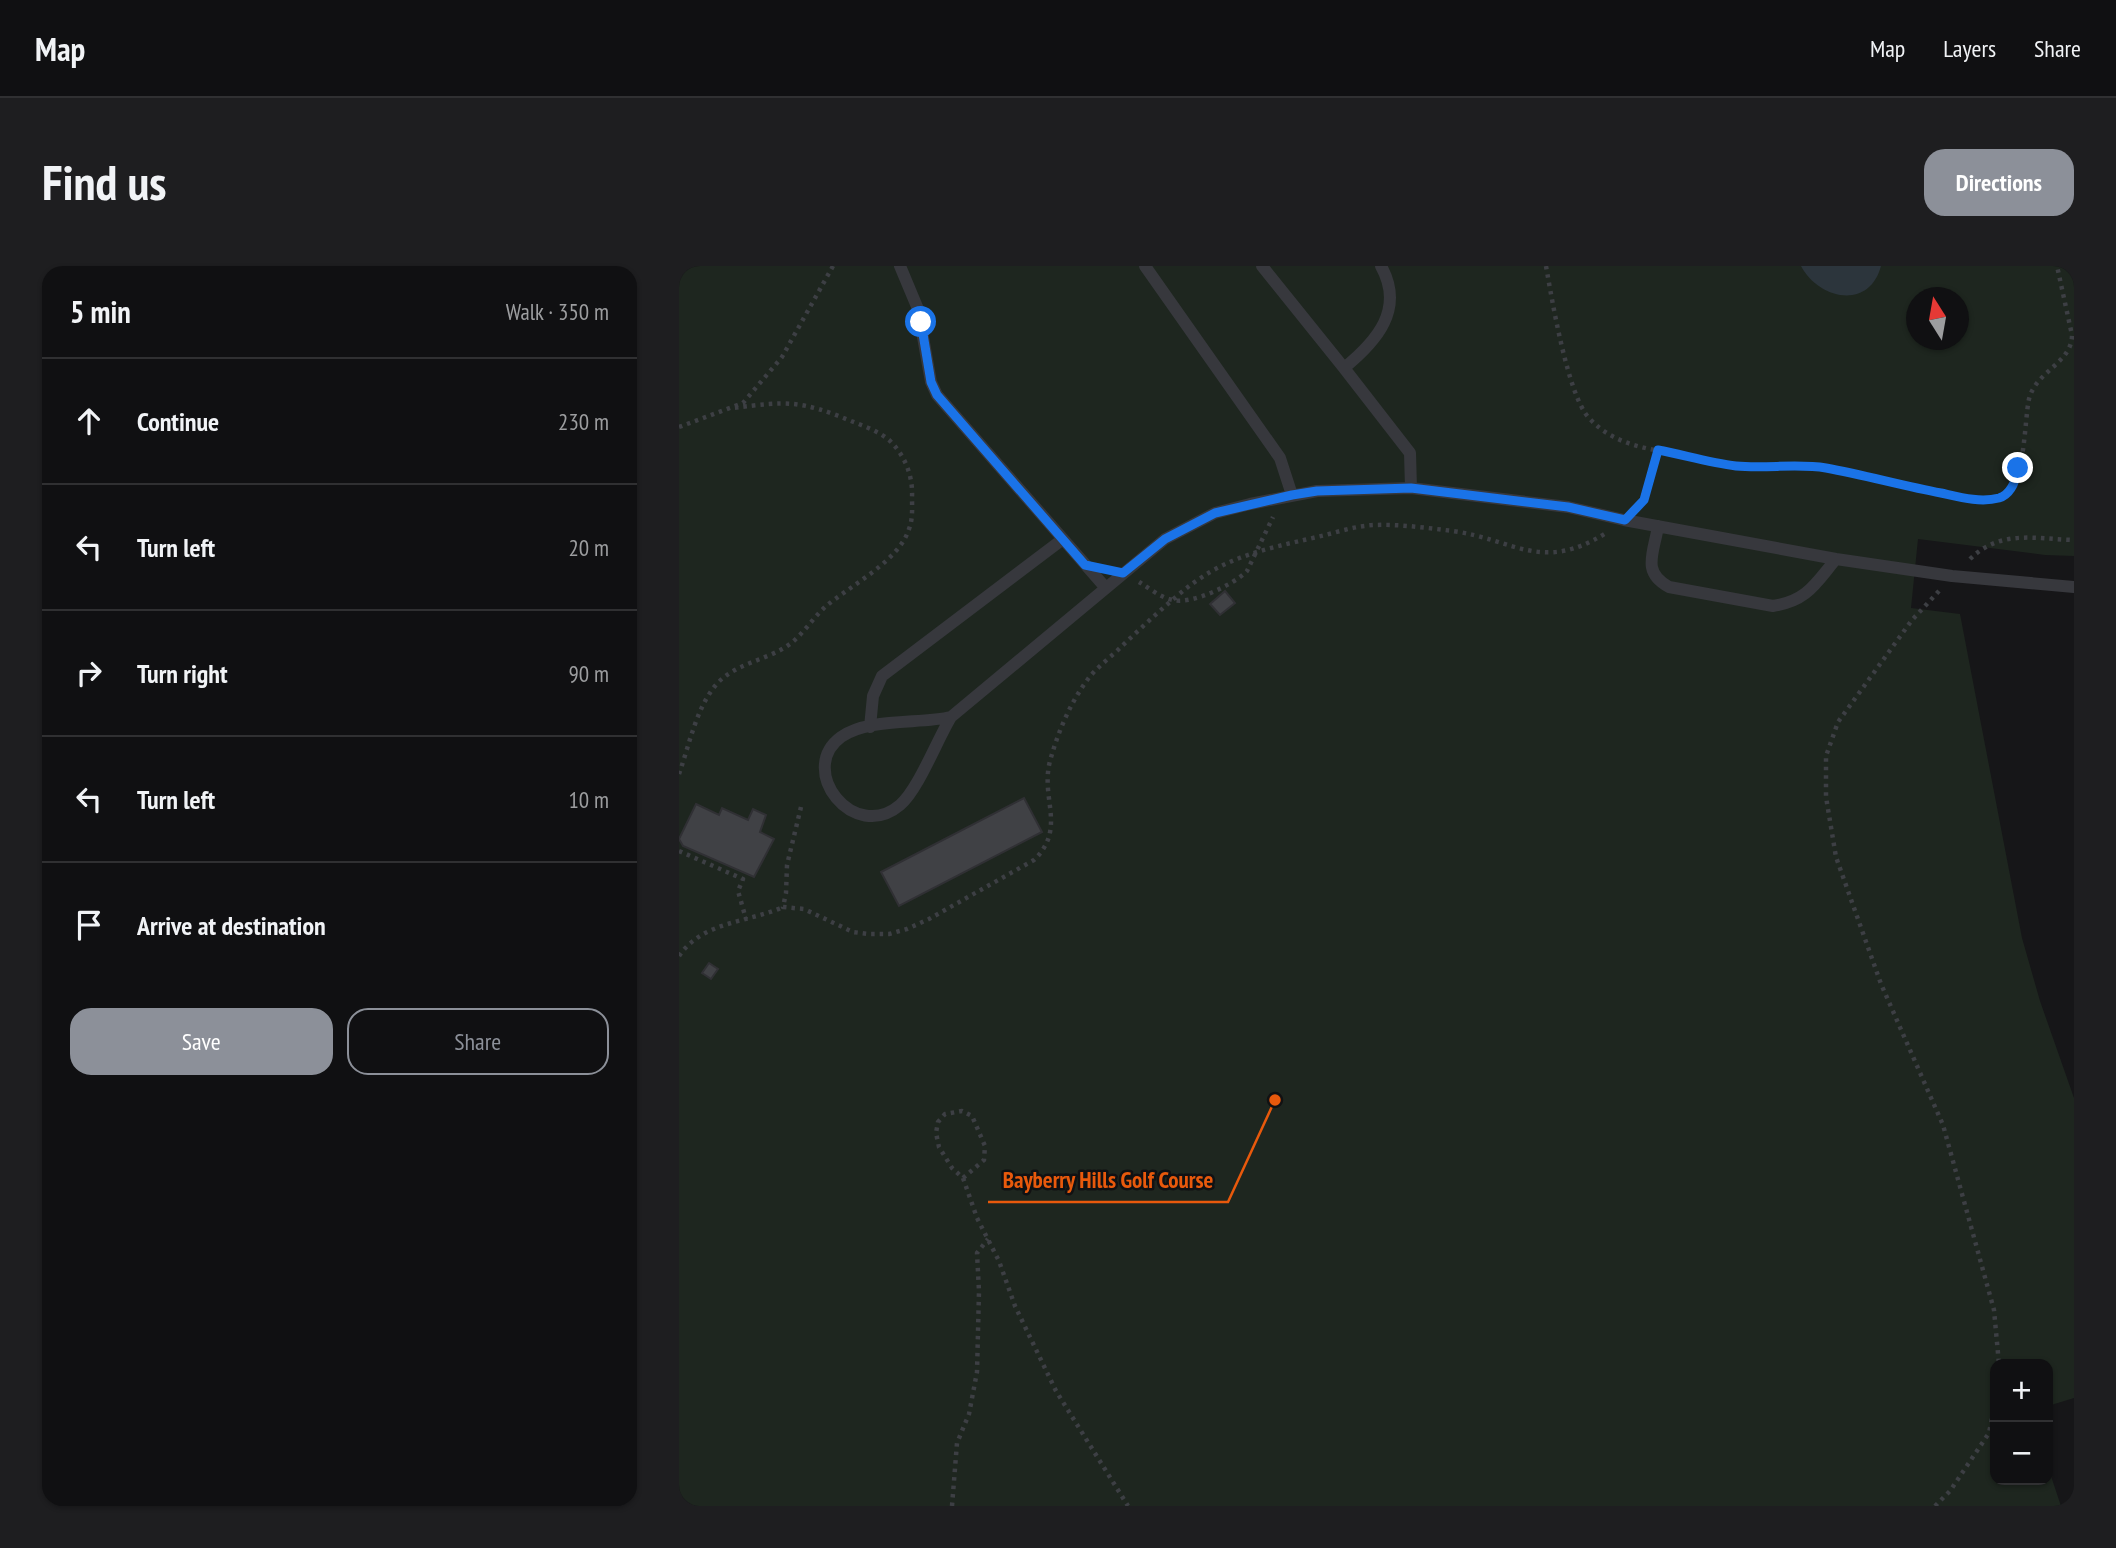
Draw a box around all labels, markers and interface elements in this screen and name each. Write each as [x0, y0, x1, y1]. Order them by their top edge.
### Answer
text: Map [35, 27, 85, 70]
text: Map [1870, 33, 1905, 64]
text: Layers [1943, 33, 1996, 64]
text: Share [2034, 33, 2081, 64]
button: Directions [1924, 149, 2074, 216]
text: Find us [42, 150, 166, 214]
north arrow [1906, 287, 1969, 350]
text: 5 min [70, 292, 131, 331]
text: Walk · 350 m [506, 297, 609, 326]
route start [905, 306, 936, 337]
icon: ahead [70, 402, 108, 440]
text: Continue [137, 405, 219, 438]
text: 230 m [558, 407, 609, 436]
route end [2002, 452, 2033, 483]
icon: left [70, 528, 108, 566]
text: Turn left [137, 531, 215, 564]
text: 20 m [568, 533, 609, 562]
icon: right [70, 654, 108, 692]
text: Turn right [137, 657, 228, 690]
text: 90 m [568, 659, 609, 688]
icon: left [70, 780, 108, 818]
text: Turn left [137, 783, 215, 816]
text: 10 m [568, 785, 609, 814]
icon: arrive [70, 906, 108, 944]
text: Arrive at destination [137, 909, 326, 942]
button: Save [70, 1008, 333, 1075]
button: Share [347, 1008, 609, 1075]
callout: Bayberry Hills Golf Course [988, 1158, 1228, 1202]
text: Bayberry Hills Golf Course [1003, 1165, 1214, 1194]
map controls [1990, 1359, 2053, 1485]
button: + [1990, 1359, 2053, 1422]
button: − [1990, 1422, 2053, 1485]

